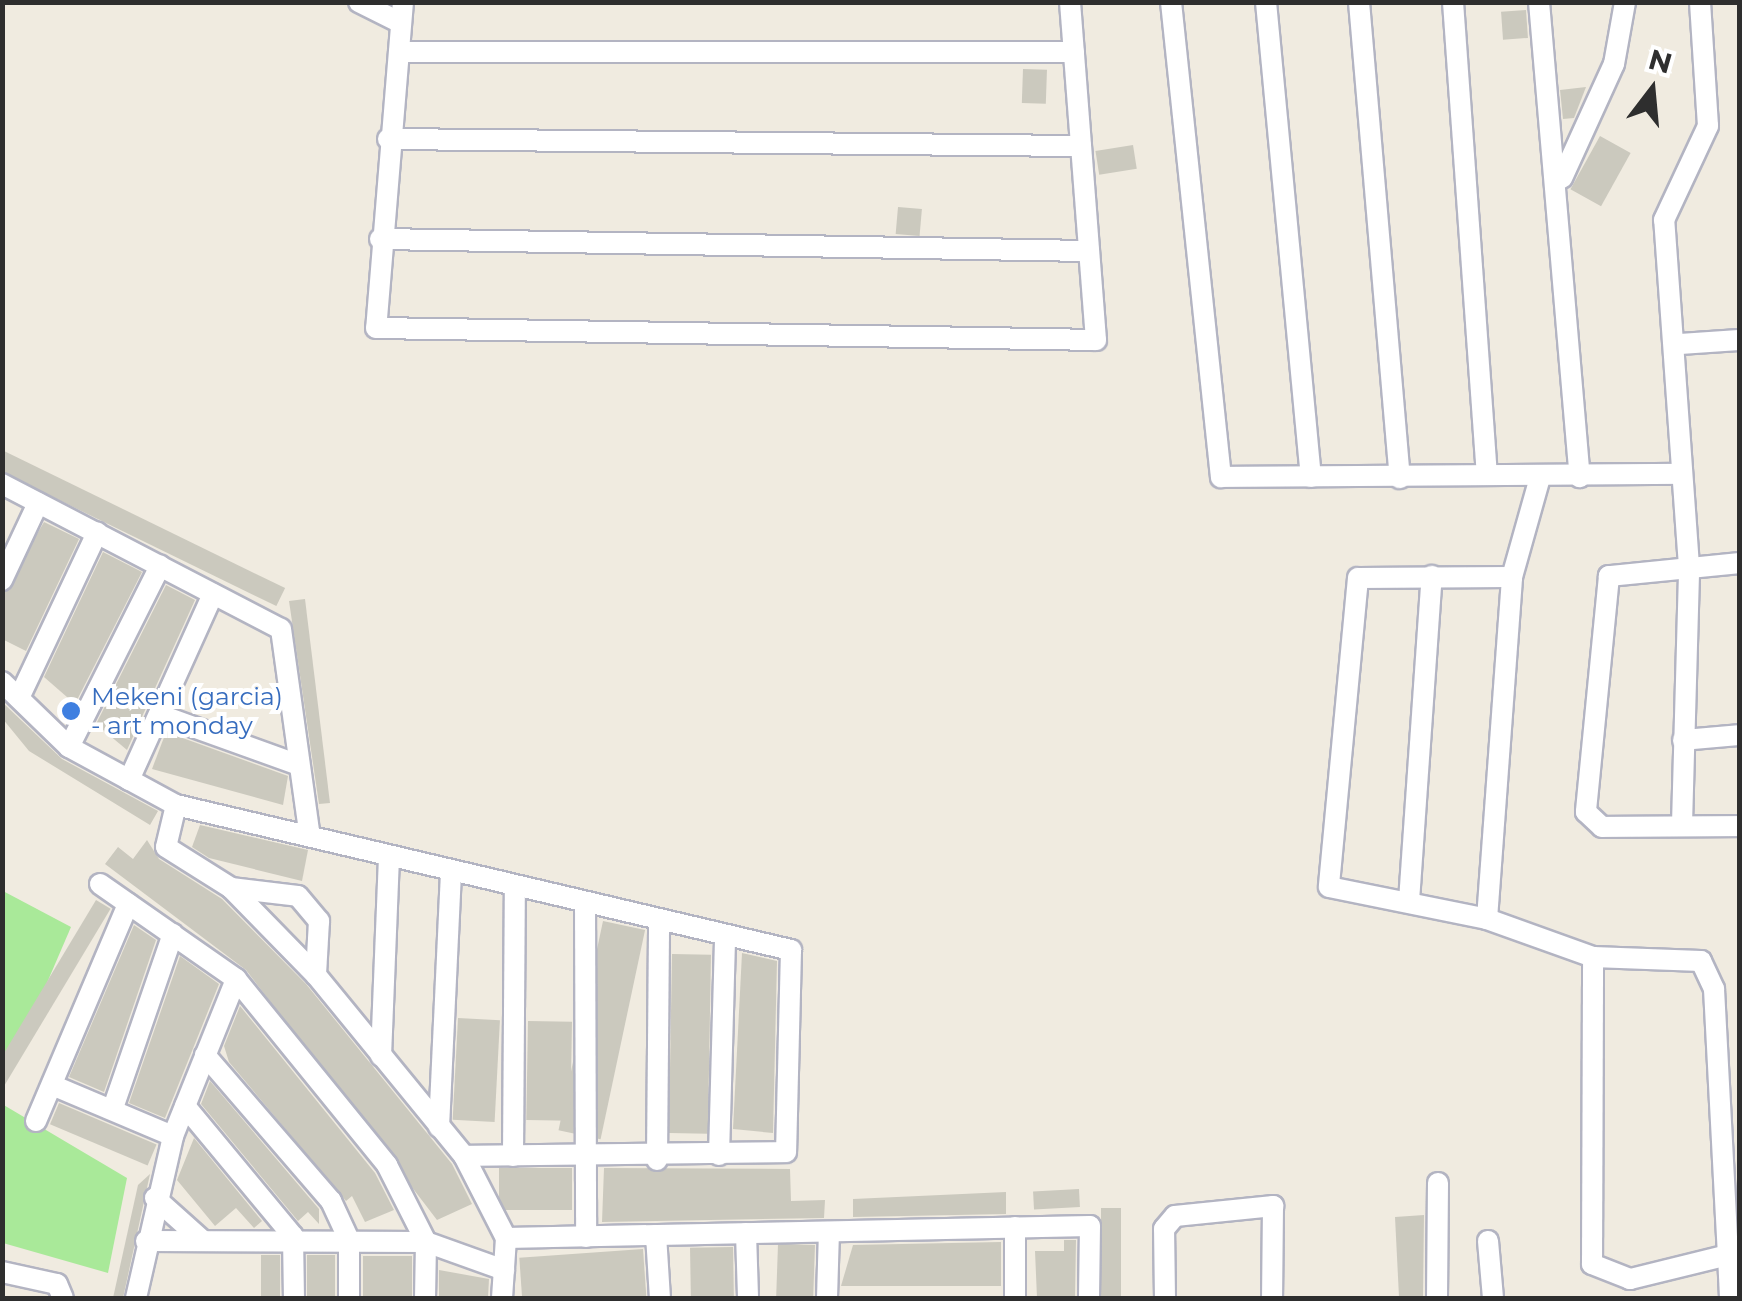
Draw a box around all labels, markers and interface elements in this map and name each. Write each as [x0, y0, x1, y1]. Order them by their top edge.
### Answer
north arrow [1602, 40, 1702, 140]
text: N [1645, 42, 1676, 81]
place label: Mekeni (garcia) - art monday [91, 682, 283, 741]
marker: Mekeni (garcia) - art monday [60, 700, 82, 722]

